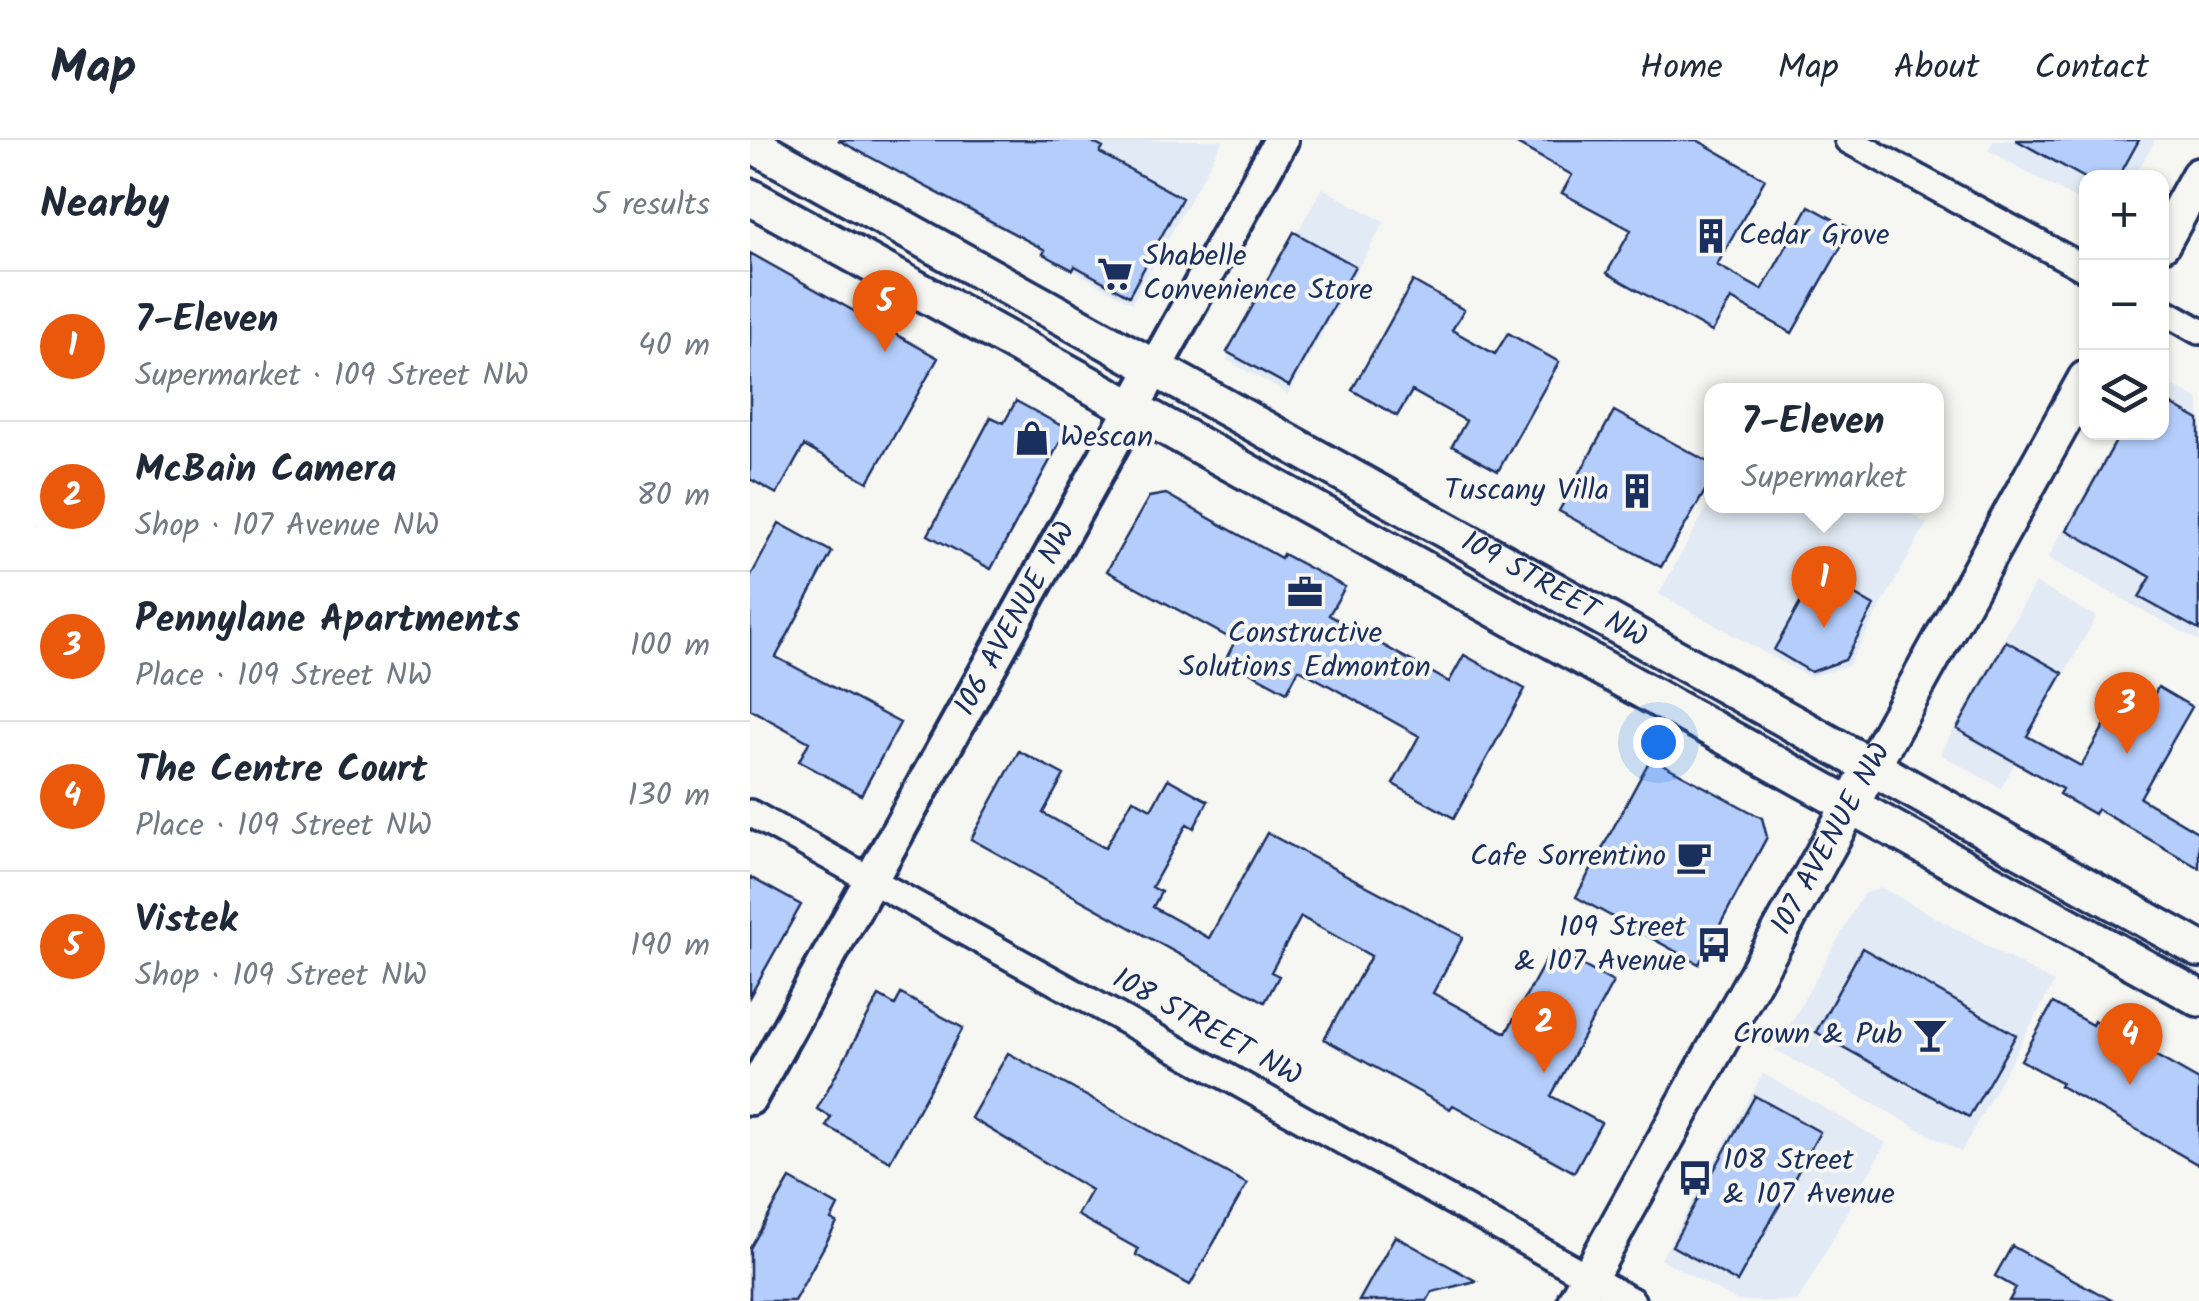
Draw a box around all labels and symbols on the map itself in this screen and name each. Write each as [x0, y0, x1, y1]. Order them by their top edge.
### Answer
place label: Cedar Grove [1739, 212, 1889, 260]
building icon: Cedar Grove [1692, 217, 1730, 255]
place label: Shabelle Convenience Store [1143, 233, 1373, 315]
supermarket icon: Shabelle Convenience Store [1096, 255, 1134, 293]
pin: 5 [852, 270, 918, 352]
place label: Wescan [1060, 414, 1153, 462]
shop icon: Wescan [1013, 419, 1051, 457]
place label: Tuscany Villa [1444, 467, 1609, 515]
building icon: Tuscany Villa [1618, 472, 1656, 510]
street label: 106 AVENUE NW [942, 512, 1089, 725]
street label: 109 STREET NW [1452, 519, 1656, 662]
pin: 1 [1792, 546, 1856, 628]
office icon: Constructive Solutions Edmonton [1286, 573, 1324, 611]
place label: Constructive Solutions Edmonton [1179, 610, 1431, 692]
pin: 3 [2094, 672, 2160, 754]
your location [1633, 717, 1684, 768]
street label: 107 AVENUE NW [1759, 734, 1904, 944]
place label: Cafe Sorrentino [1470, 833, 1666, 881]
cafe icon: Cafe Sorrentino [1675, 838, 1713, 876]
place label: 109 Street & 107 Avenue [1514, 904, 1686, 986]
bus stop icon: 109 Street & 107 Avenue [1695, 926, 1733, 964]
street label: 108 STREET NW [1103, 956, 1311, 1100]
pin: 2 [1512, 990, 1576, 1073]
pin: 4 [2098, 1002, 2162, 1085]
place label: Crown & Pub [1733, 1011, 1902, 1059]
bar icon: Crown & Pub [1911, 1016, 1949, 1054]
place label: 108 Street & 107 Avenue [1723, 1137, 1895, 1219]
bus stop icon: 108 Street & 107 Avenue [1676, 1159, 1714, 1197]

